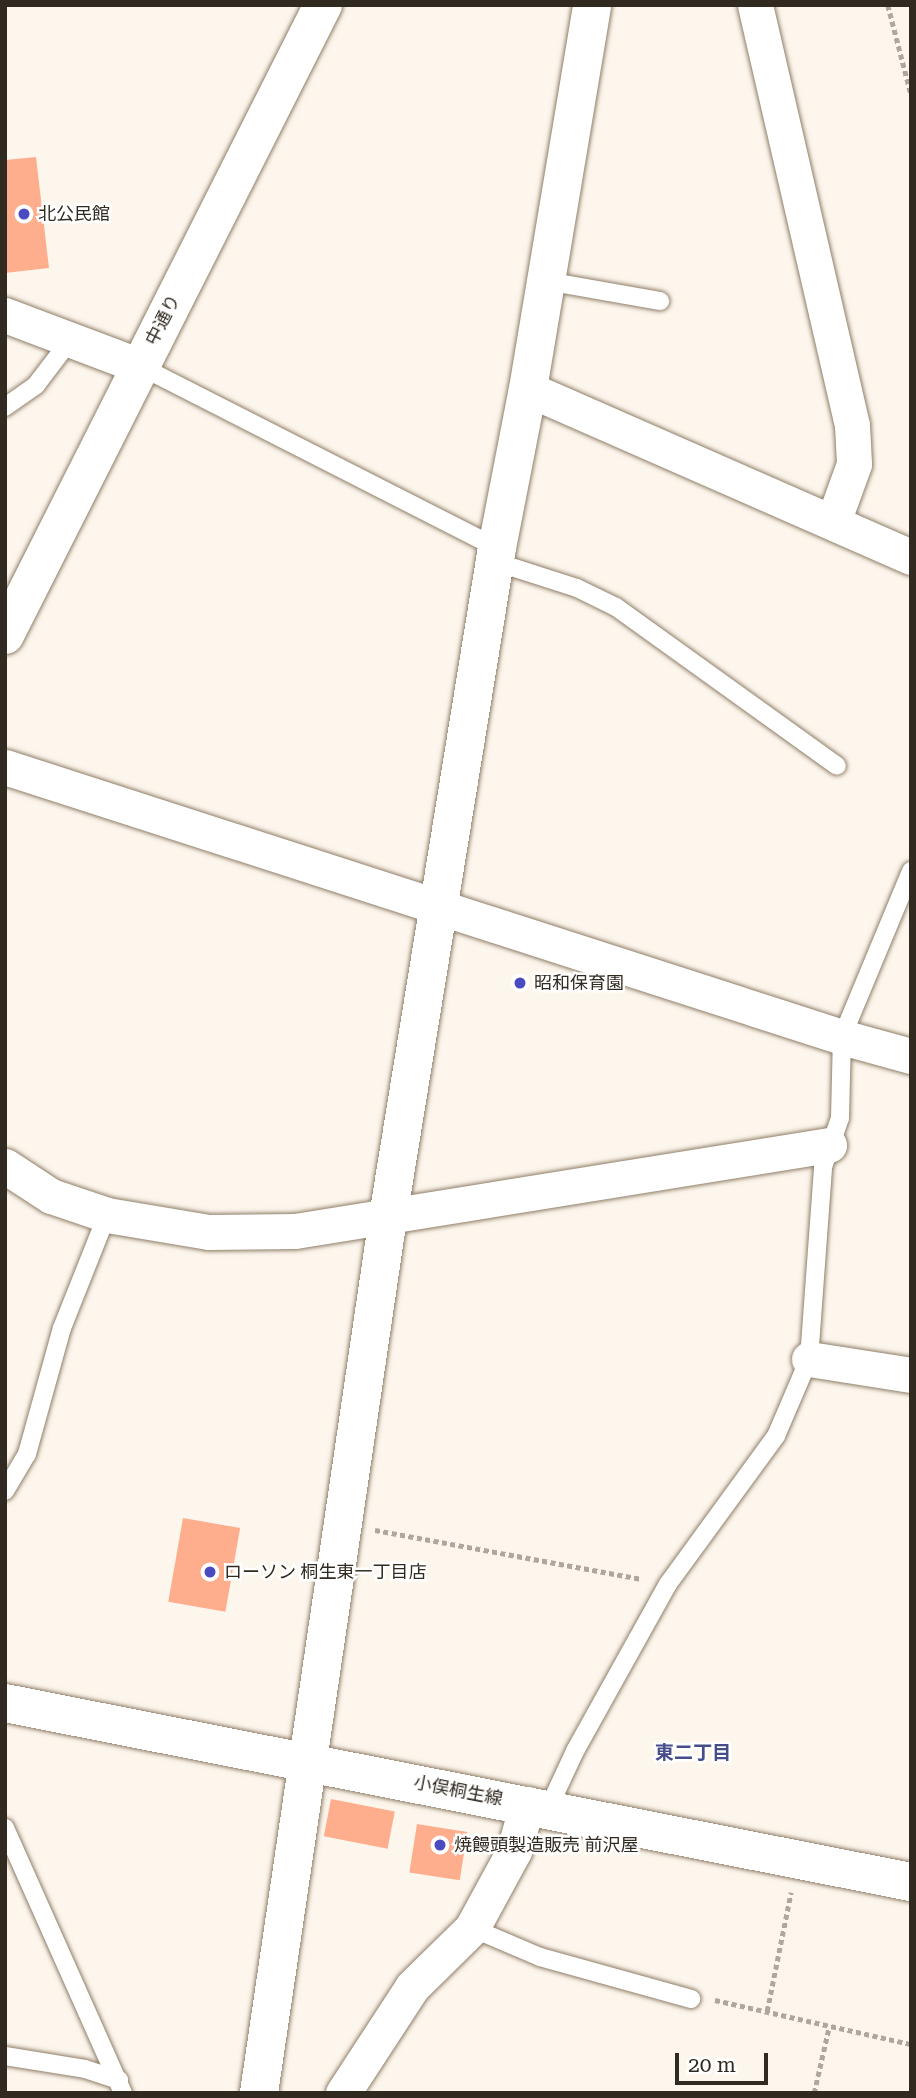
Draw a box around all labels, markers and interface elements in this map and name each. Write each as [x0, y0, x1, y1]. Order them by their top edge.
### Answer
place label: 北公民館 [38, 203, 110, 225]
marker: 北公民館 [16, 206, 32, 222]
street label: 中通り [141, 291, 185, 349]
place label: 昭和保育園 [534, 972, 624, 994]
marker: 昭和保育園 [512, 975, 528, 991]
place label: ローソン 桐生東一丁目店 [224, 1561, 427, 1583]
marker: ローソン 桐生東一丁目店 [202, 1564, 218, 1580]
district label: 東二丁目 [655, 1742, 731, 1764]
street label: 小俣桐生線 [412, 1772, 504, 1810]
place label: 焼饅頭製造販売 前沢屋 [454, 1834, 639, 1856]
marker: 焼饅頭製造販売 前沢屋 [432, 1837, 448, 1853]
scale bar [678, 2038, 771, 2082]
text: 20 m [688, 2053, 736, 2077]

